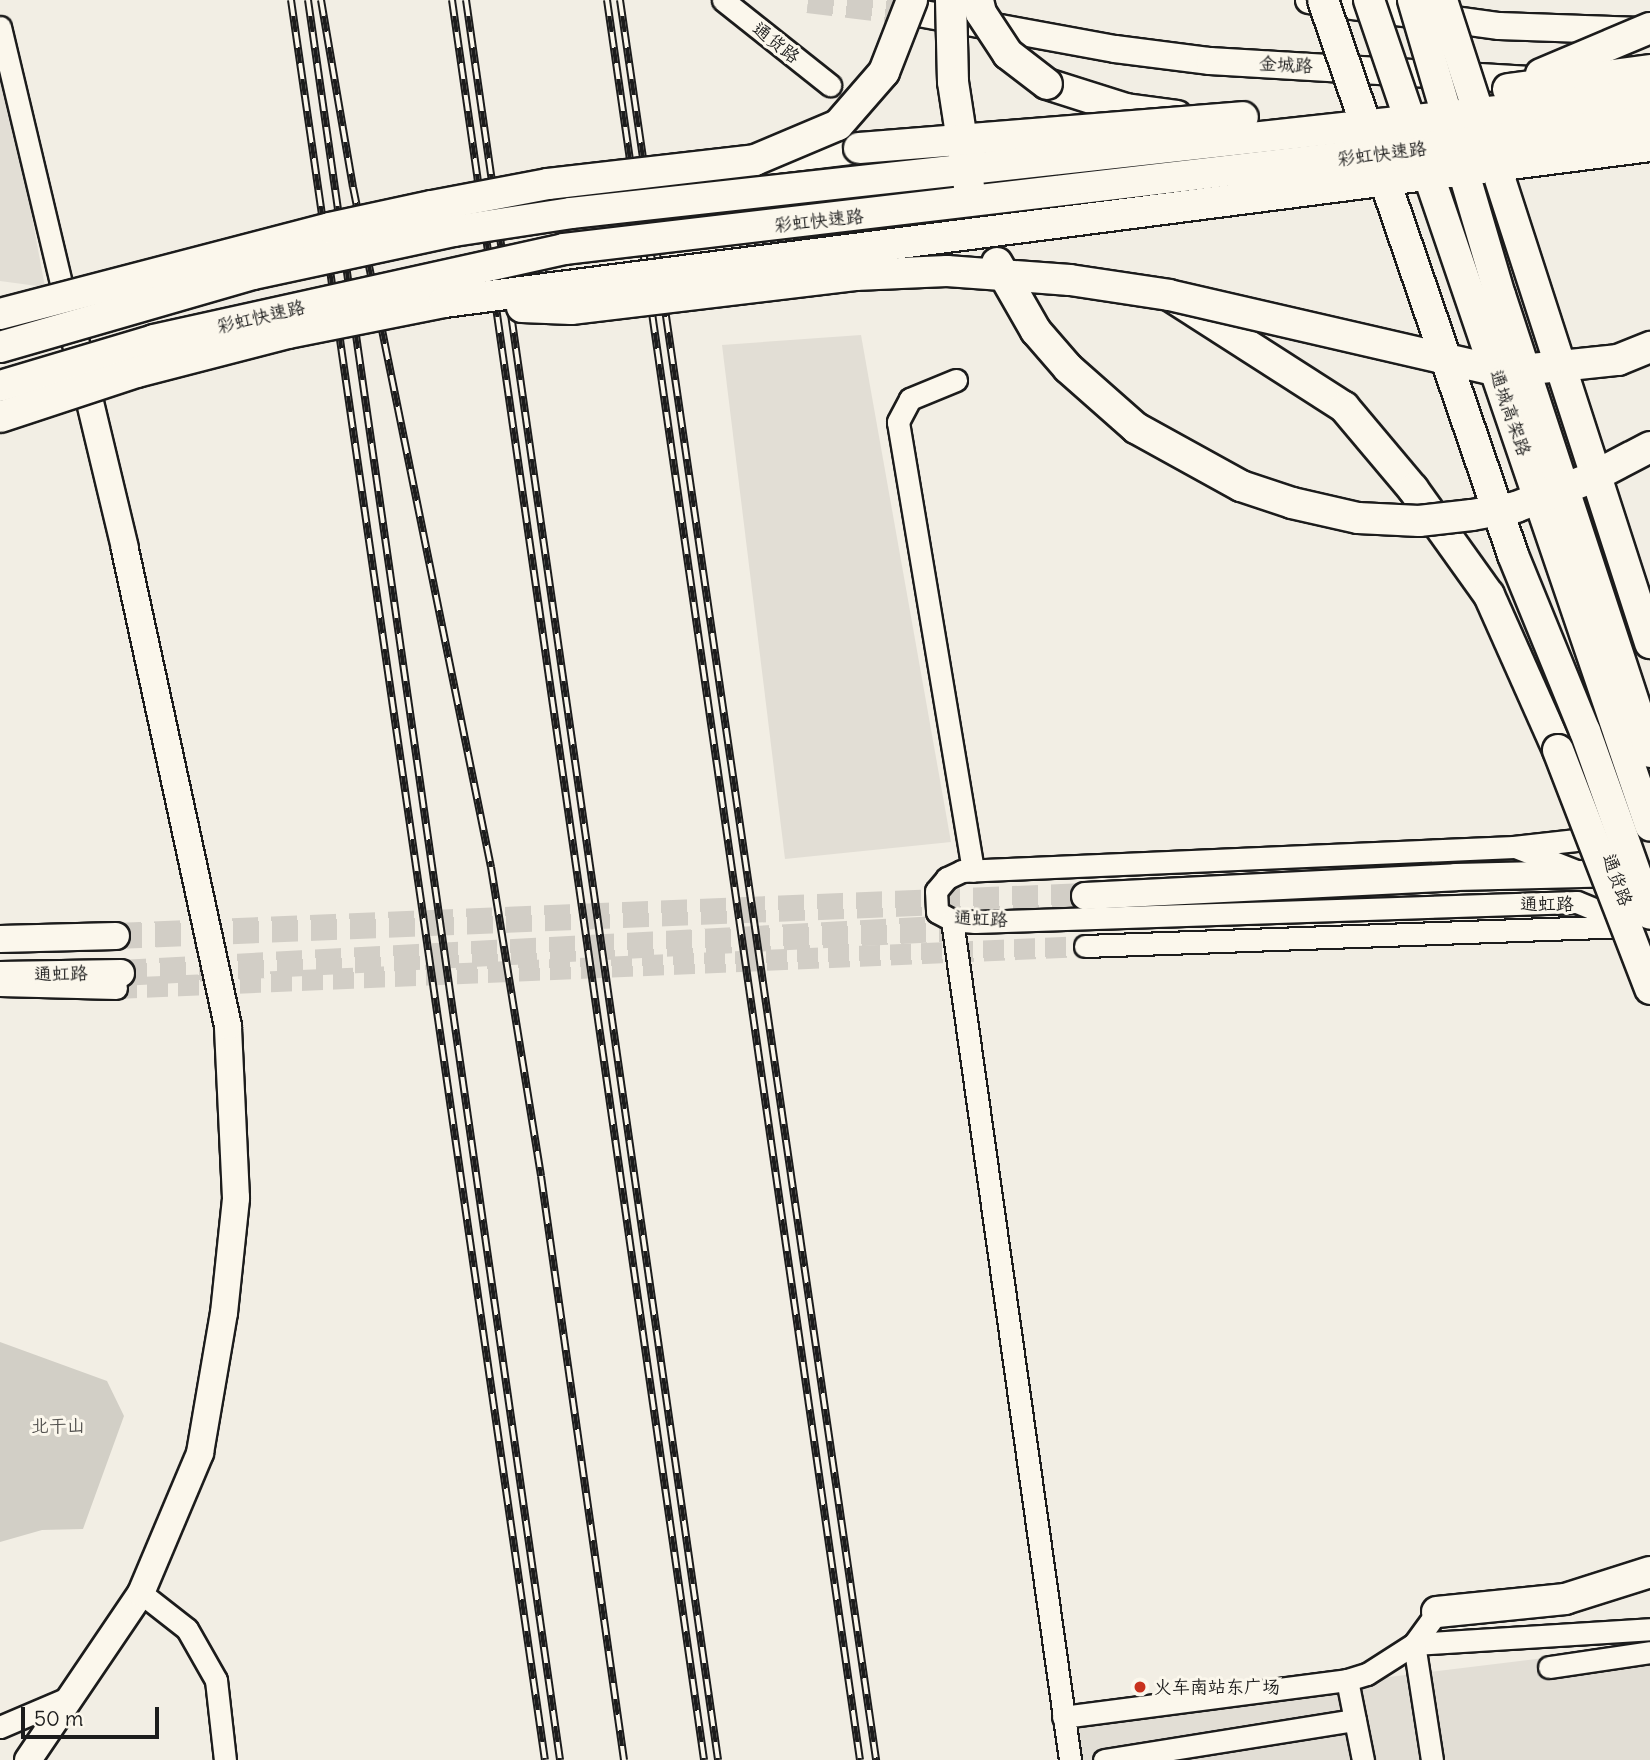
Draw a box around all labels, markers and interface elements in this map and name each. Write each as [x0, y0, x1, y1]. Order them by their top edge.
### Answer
street label: 通货路 [748, 18, 804, 68]
street label: 金城路 [1258, 53, 1314, 77]
street label: 彩虹快速路 [1336, 138, 1428, 170]
street label: 彩虹快速路 [773, 206, 865, 236]
street label: 彩虹快速路 [215, 296, 307, 338]
street label: 通城高架路 [1485, 367, 1535, 459]
street label: 通货路 [1598, 851, 1636, 909]
street label: 通虹路 [1520, 893, 1574, 915]
street label: 通虹路 [953, 907, 1009, 931]
street label: 通虹路 [34, 963, 88, 985]
park label: 北干山 [31, 1415, 85, 1437]
place label: 火车南站东广场 [1154, 1676, 1280, 1698]
marker: 火车南站东广场 [1132, 1679, 1148, 1695]
scale bar [24, 1694, 163, 1738]
text: 50 m [34, 1705, 83, 1732]

